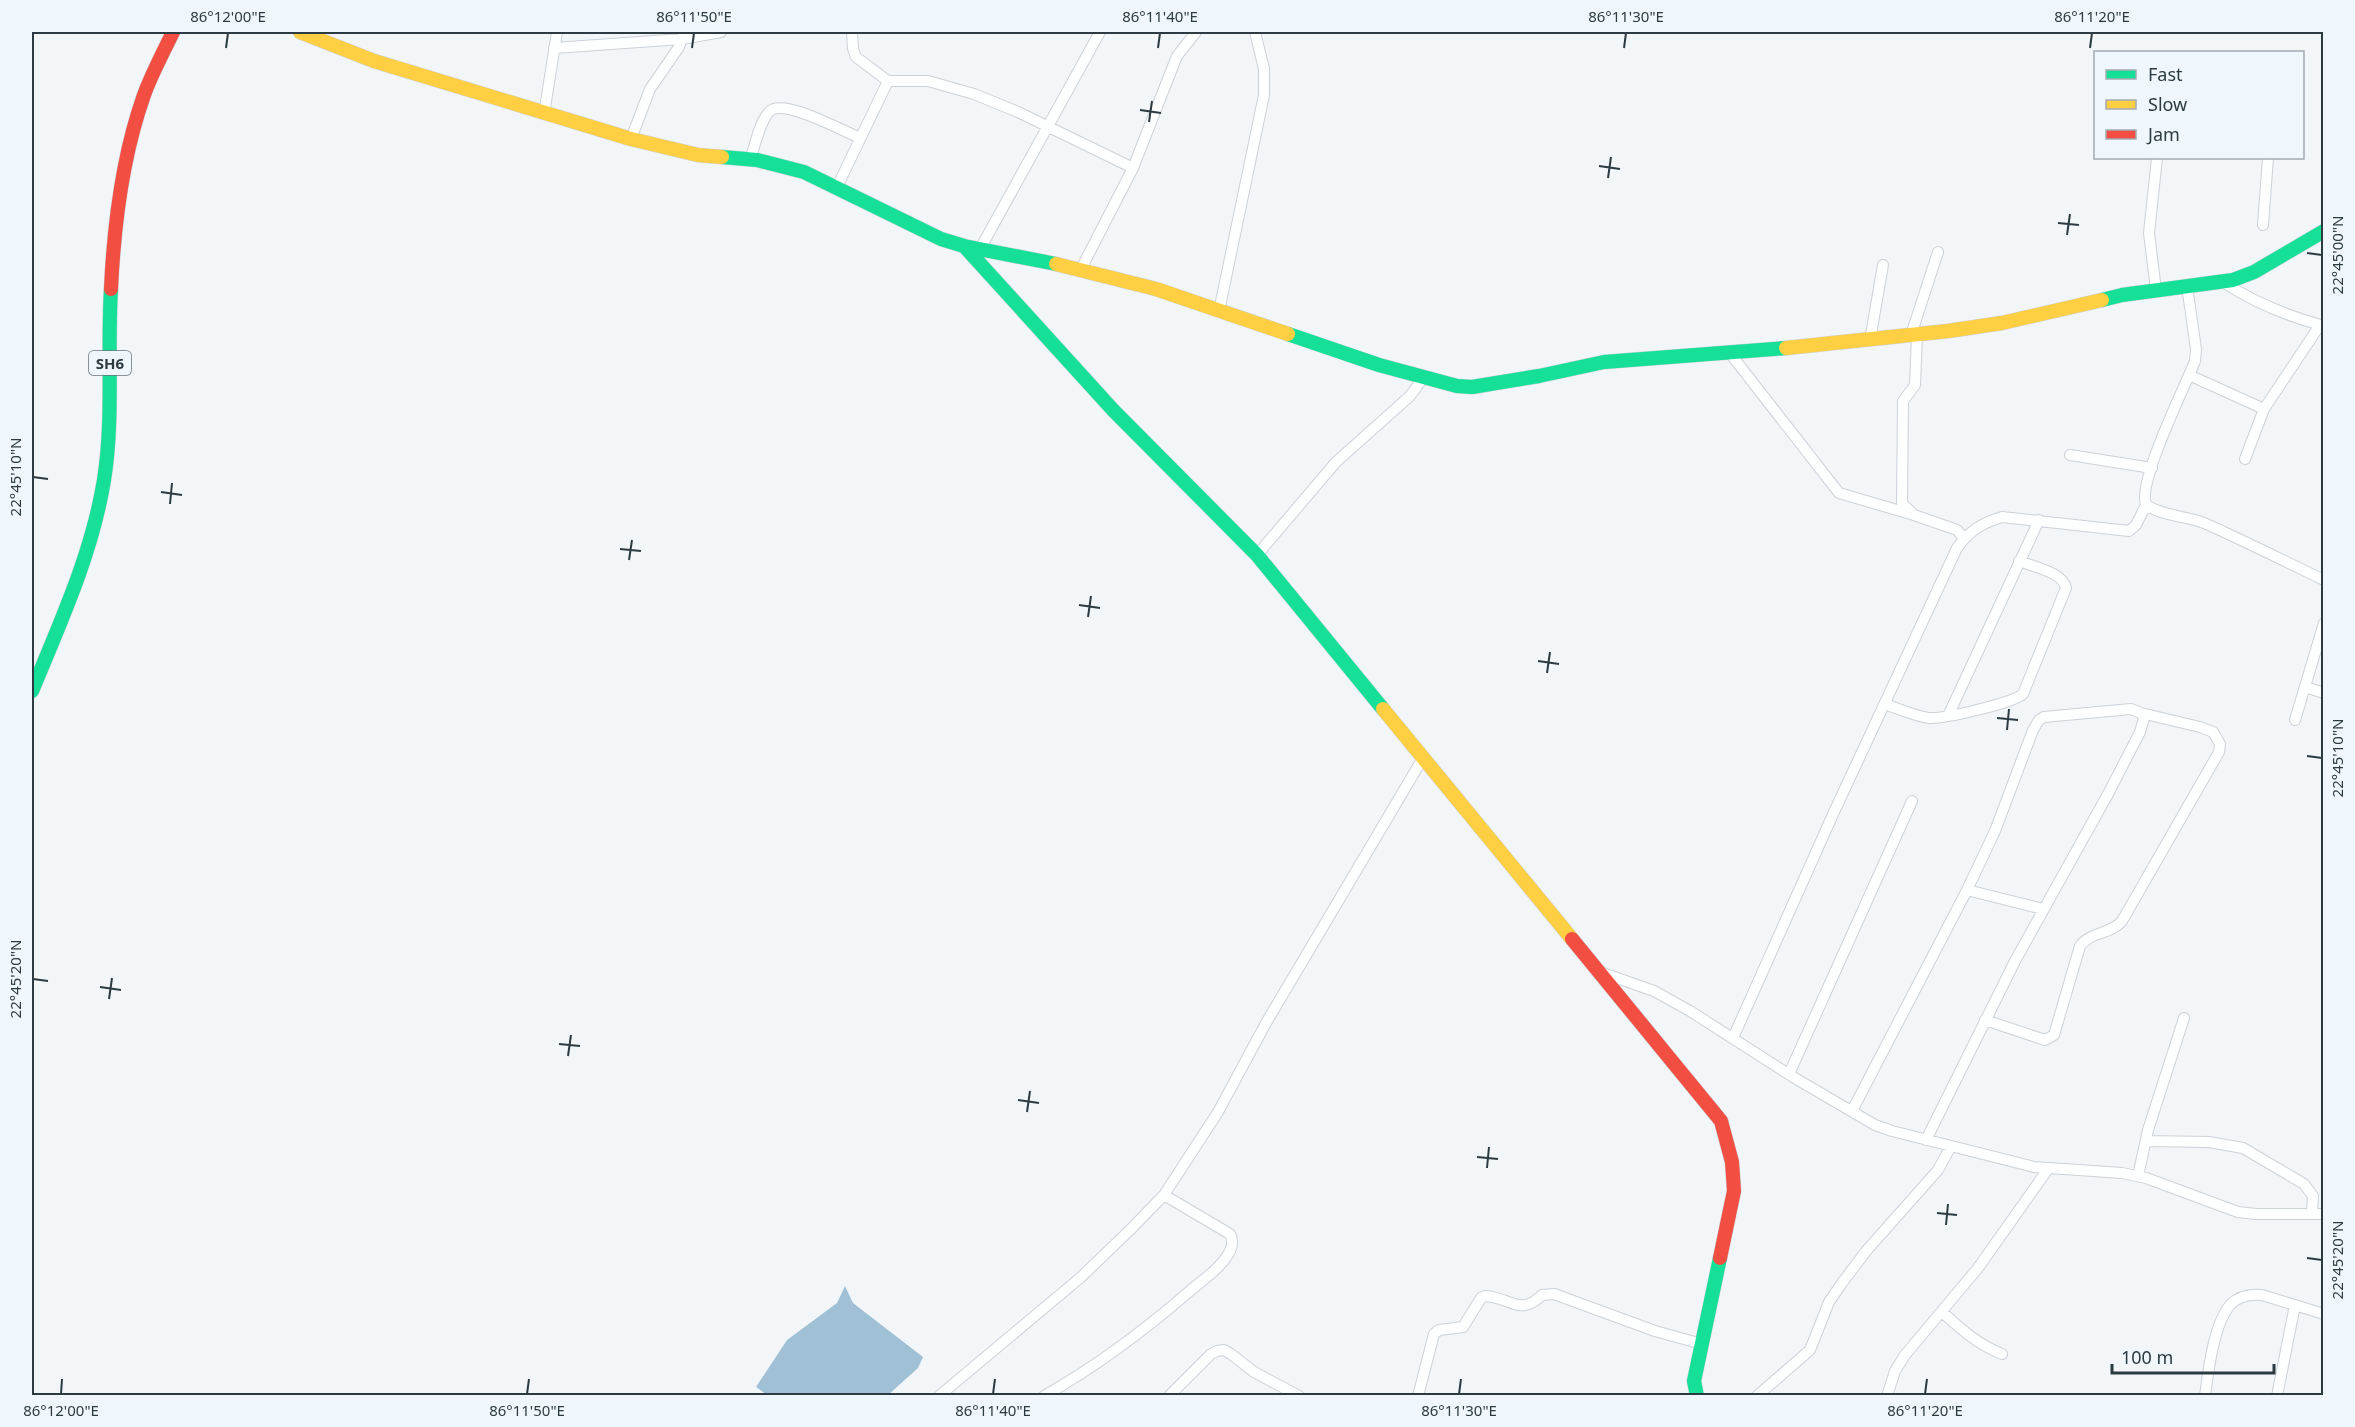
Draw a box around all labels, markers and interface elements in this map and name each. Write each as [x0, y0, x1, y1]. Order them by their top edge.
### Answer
text: 86°12'00"E [190, 6, 266, 26]
text: 86°11'50"E [656, 6, 732, 26]
text: 86°11'40"E [1122, 6, 1198, 26]
text: 86°11'30"E [1588, 6, 1664, 26]
text: 86°11'20"E [2054, 6, 2130, 26]
legend [2094, 51, 2304, 159]
text: Fast [2148, 62, 2183, 86]
text: Slow [2148, 92, 2187, 116]
text: Jam [2146, 122, 2180, 146]
text: 22°45'00"N [2327, 216, 2347, 294]
road number: SH6 [89, 351, 131, 375]
text: 22°45'10"N [5, 438, 25, 516]
text: 22°45'10"N [2327, 719, 2347, 797]
text: 22°45'20"N [5, 940, 25, 1018]
text: 22°45'20"N [2327, 1221, 2347, 1299]
scale bar [2112, 1337, 2274, 1375]
text: 100 m [2121, 1345, 2173, 1369]
text: 86°12'00"E [23, 1400, 99, 1420]
text: 86°11'50"E [489, 1400, 565, 1420]
text: 86°11'40"E [955, 1400, 1031, 1420]
text: 86°11'30"E [1421, 1400, 1497, 1420]
text: 86°11'20"E [1887, 1400, 1963, 1420]

